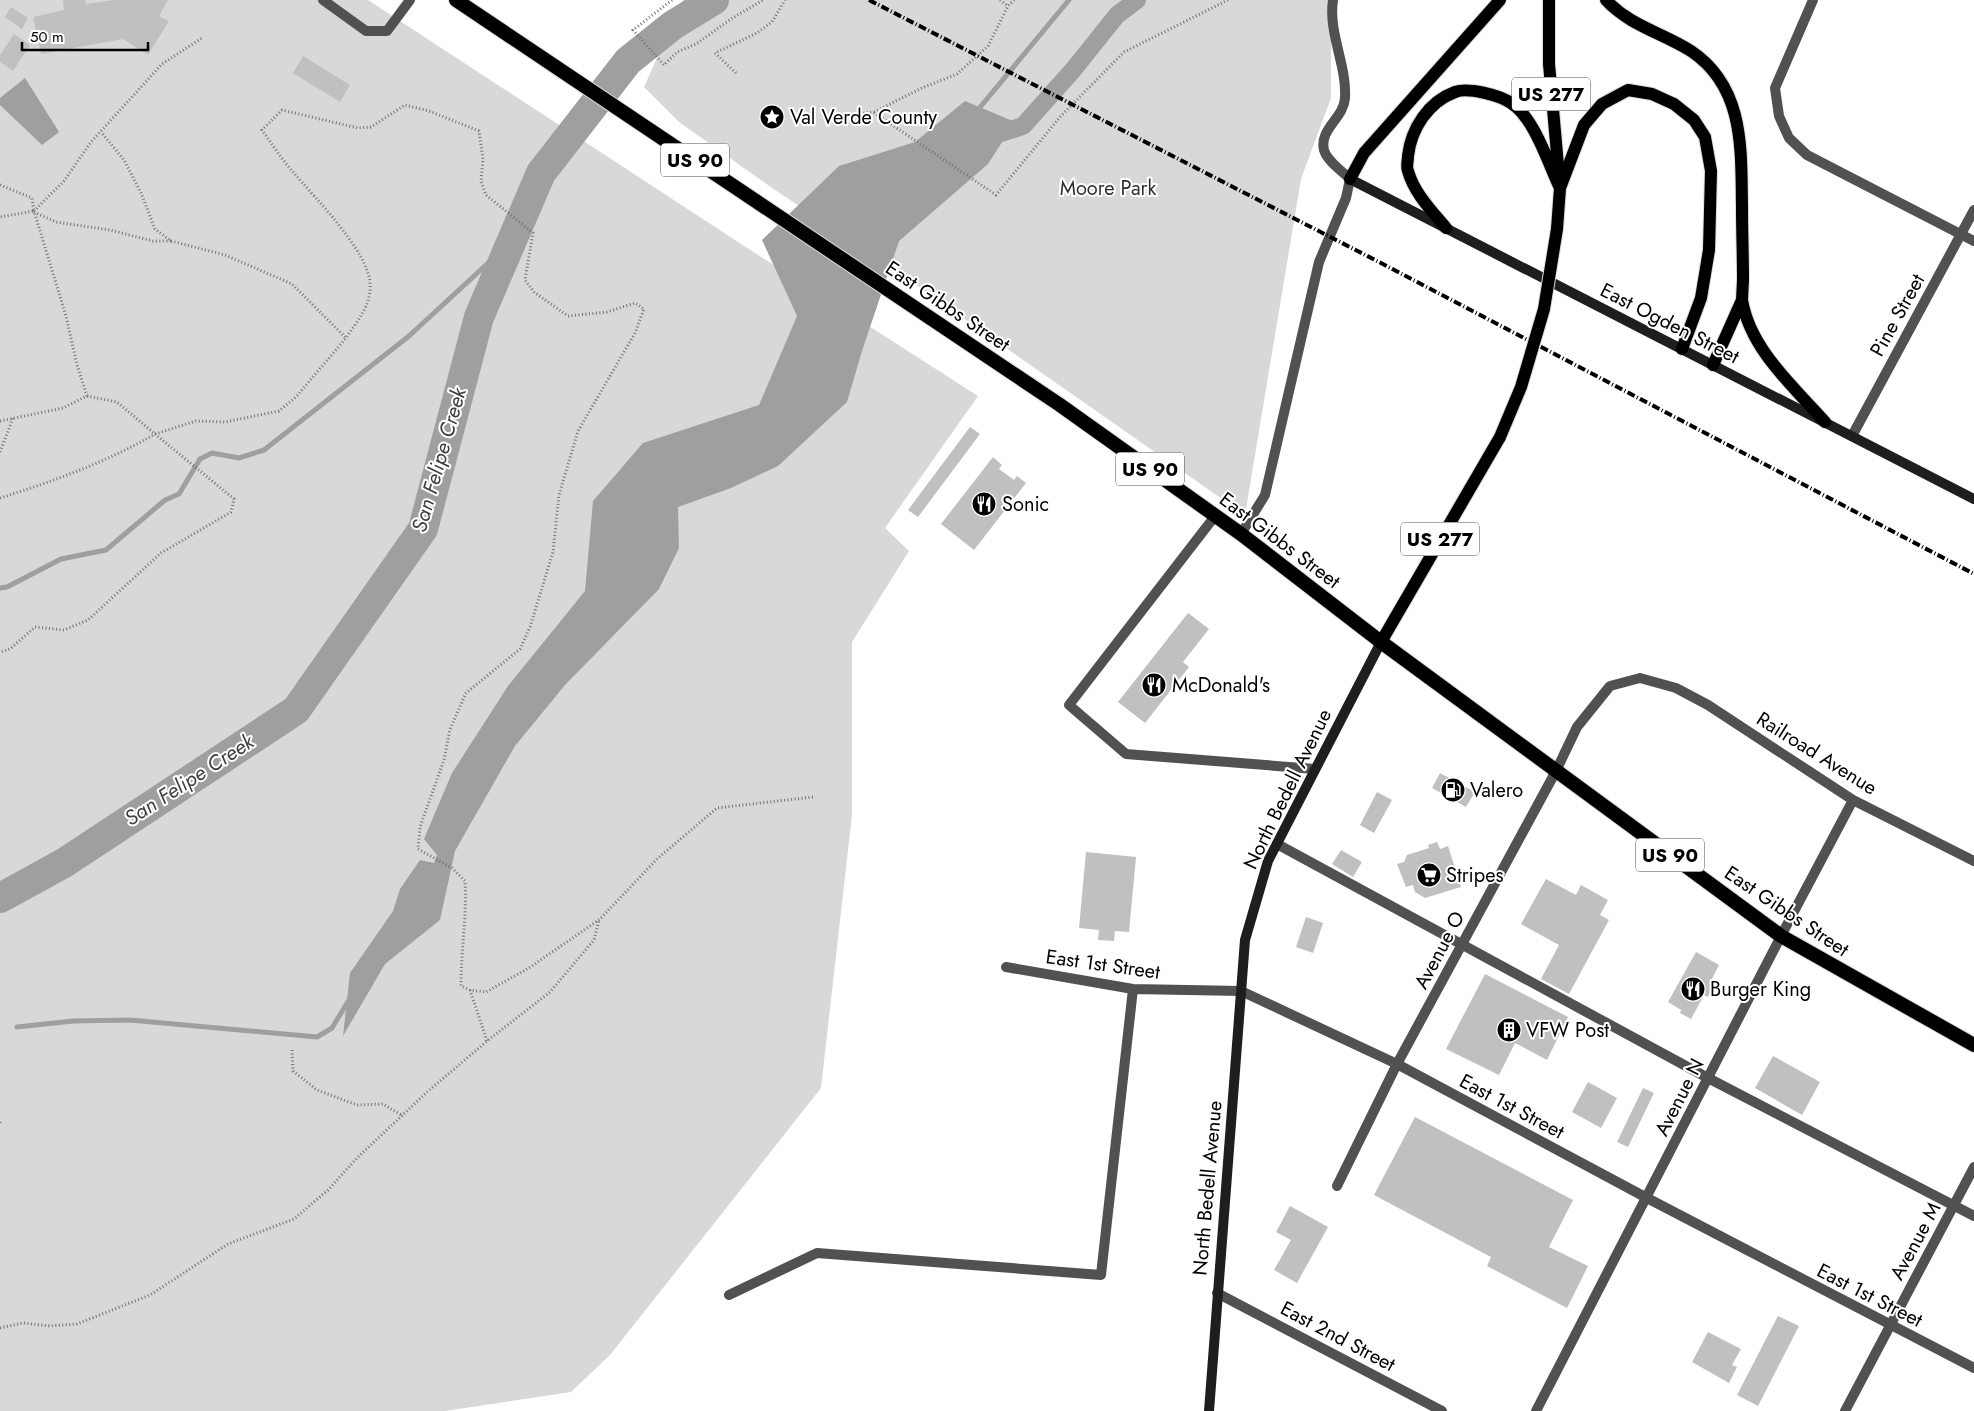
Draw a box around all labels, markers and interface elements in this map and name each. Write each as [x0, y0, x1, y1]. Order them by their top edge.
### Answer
scale bar [22, 20, 149, 52]
text: 50 m [30, 26, 64, 48]
road number: US 277 [1512, 78, 1590, 110]
place label: Val Verde County [790, 103, 937, 132]
place icon: Val Verde County [759, 104, 785, 130]
road number: US 90 [661, 144, 729, 176]
park label: Moore Park [1060, 174, 1156, 203]
street label: East Gibbs Street [880, 254, 1016, 359]
street label: Pine Street [1863, 268, 1932, 362]
street label: East Ogden Street [1595, 276, 1745, 371]
water label: San Felipe Creek [404, 383, 474, 536]
road number: US 90 [1116, 452, 1184, 486]
street label: East Gibbs Street [1213, 485, 1346, 596]
place label: Sonic [1002, 490, 1049, 519]
restaurant icon: Sonic [971, 491, 997, 517]
road number: US 277 [1401, 522, 1479, 556]
place label: McDonald's [1172, 671, 1270, 700]
restaurant icon: McDonald's [1141, 672, 1167, 698]
street label: North Bedell Avenue [1236, 704, 1339, 874]
street label: Railroad Avenue [1751, 705, 1883, 802]
water label: San Felipe Creek [118, 726, 260, 833]
place label: Valero [1470, 776, 1523, 805]
fuel station icon: Valero [1440, 777, 1466, 803]
road number: US 90 [1636, 838, 1704, 872]
street label: East Gibbs Street [1719, 859, 1855, 964]
place label: Stripes [1446, 861, 1504, 890]
supermarket icon: Stripes [1416, 862, 1442, 888]
street label: Avenue O [1407, 906, 1472, 994]
street label: East 1st Street [1044, 942, 1162, 987]
place label: Burger King [1710, 975, 1811, 1004]
restaurant icon: Burger King [1680, 976, 1706, 1002]
place label: VFW Post [1526, 1016, 1609, 1045]
building icon: VFW Post [1496, 1017, 1522, 1043]
street label: Avenue N [1648, 1053, 1711, 1141]
street label: East 1st Street [1454, 1067, 1570, 1146]
street label: North Bedell Avenue [1185, 1099, 1230, 1277]
street label: Avenue M [1883, 1197, 1948, 1285]
street label: East 1st Street [1812, 1256, 1928, 1335]
street label: East 2nd Street [1275, 1294, 1401, 1379]

